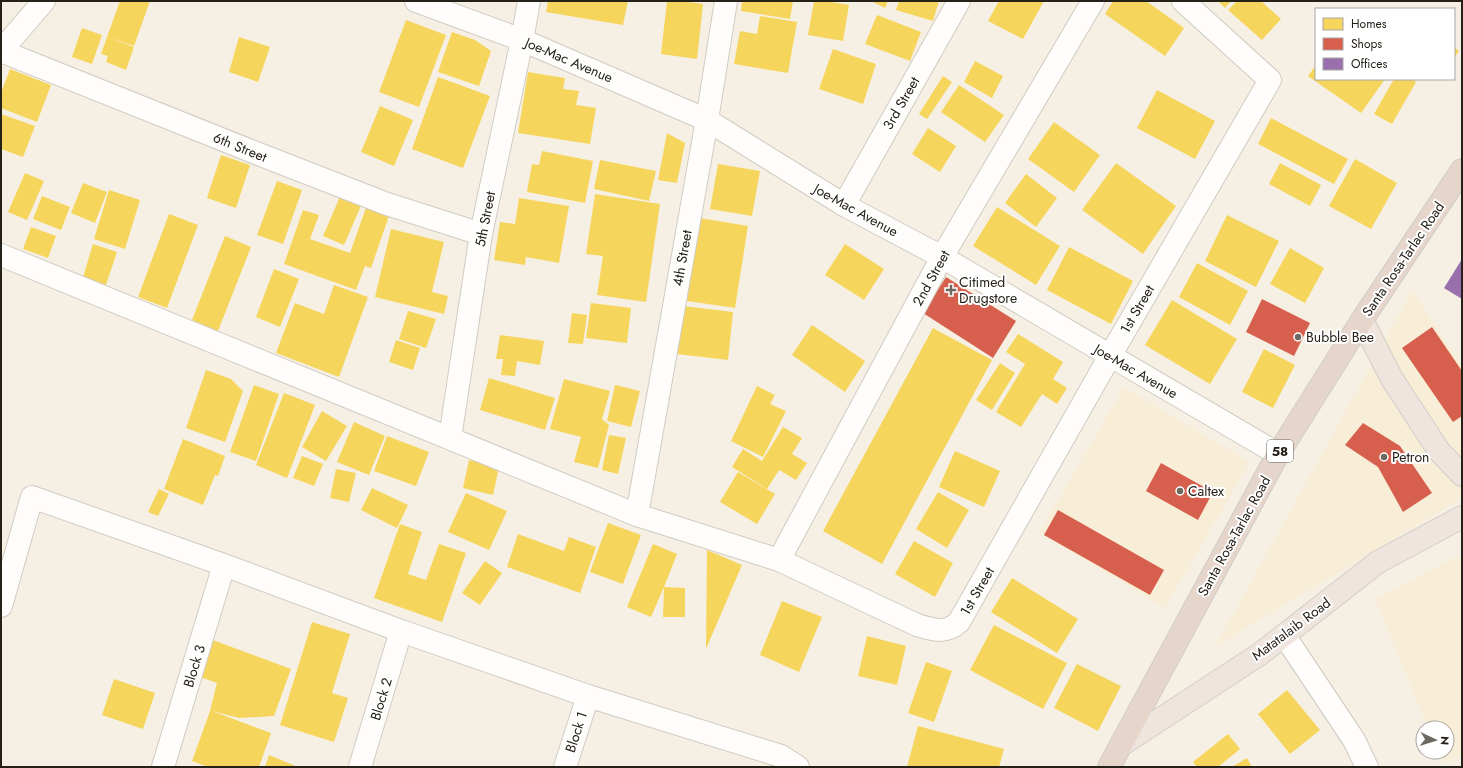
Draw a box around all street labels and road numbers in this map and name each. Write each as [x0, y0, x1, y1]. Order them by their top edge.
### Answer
street label: Joe-Mac Avenue [520, 32, 616, 88]
street label: 3rd Street [878, 72, 924, 133]
street label: 6th Street [210, 127, 270, 167]
street label: Joe-Mac Avenue [808, 178, 902, 241]
street label: 5th Street [470, 189, 500, 249]
street label: Santa Rosa-Tarlac Road [1357, 198, 1449, 320]
street label: 4th Street [667, 228, 697, 288]
street label: 2nd Street [907, 246, 955, 309]
street label: 1st Street [1115, 281, 1159, 337]
street label: Joe-Mac Avenue [1089, 338, 1182, 403]
road number: 58 [1267, 440, 1293, 462]
street label: Santa Rosa-Tarlac Road [1193, 472, 1275, 600]
street label: 1st Street [955, 563, 999, 619]
street label: Matatalaib Road [1247, 593, 1335, 665]
street label: Block 3 [178, 642, 210, 690]
street label: Block 2 [365, 675, 397, 723]
street label: Block 1 [560, 709, 592, 755]

